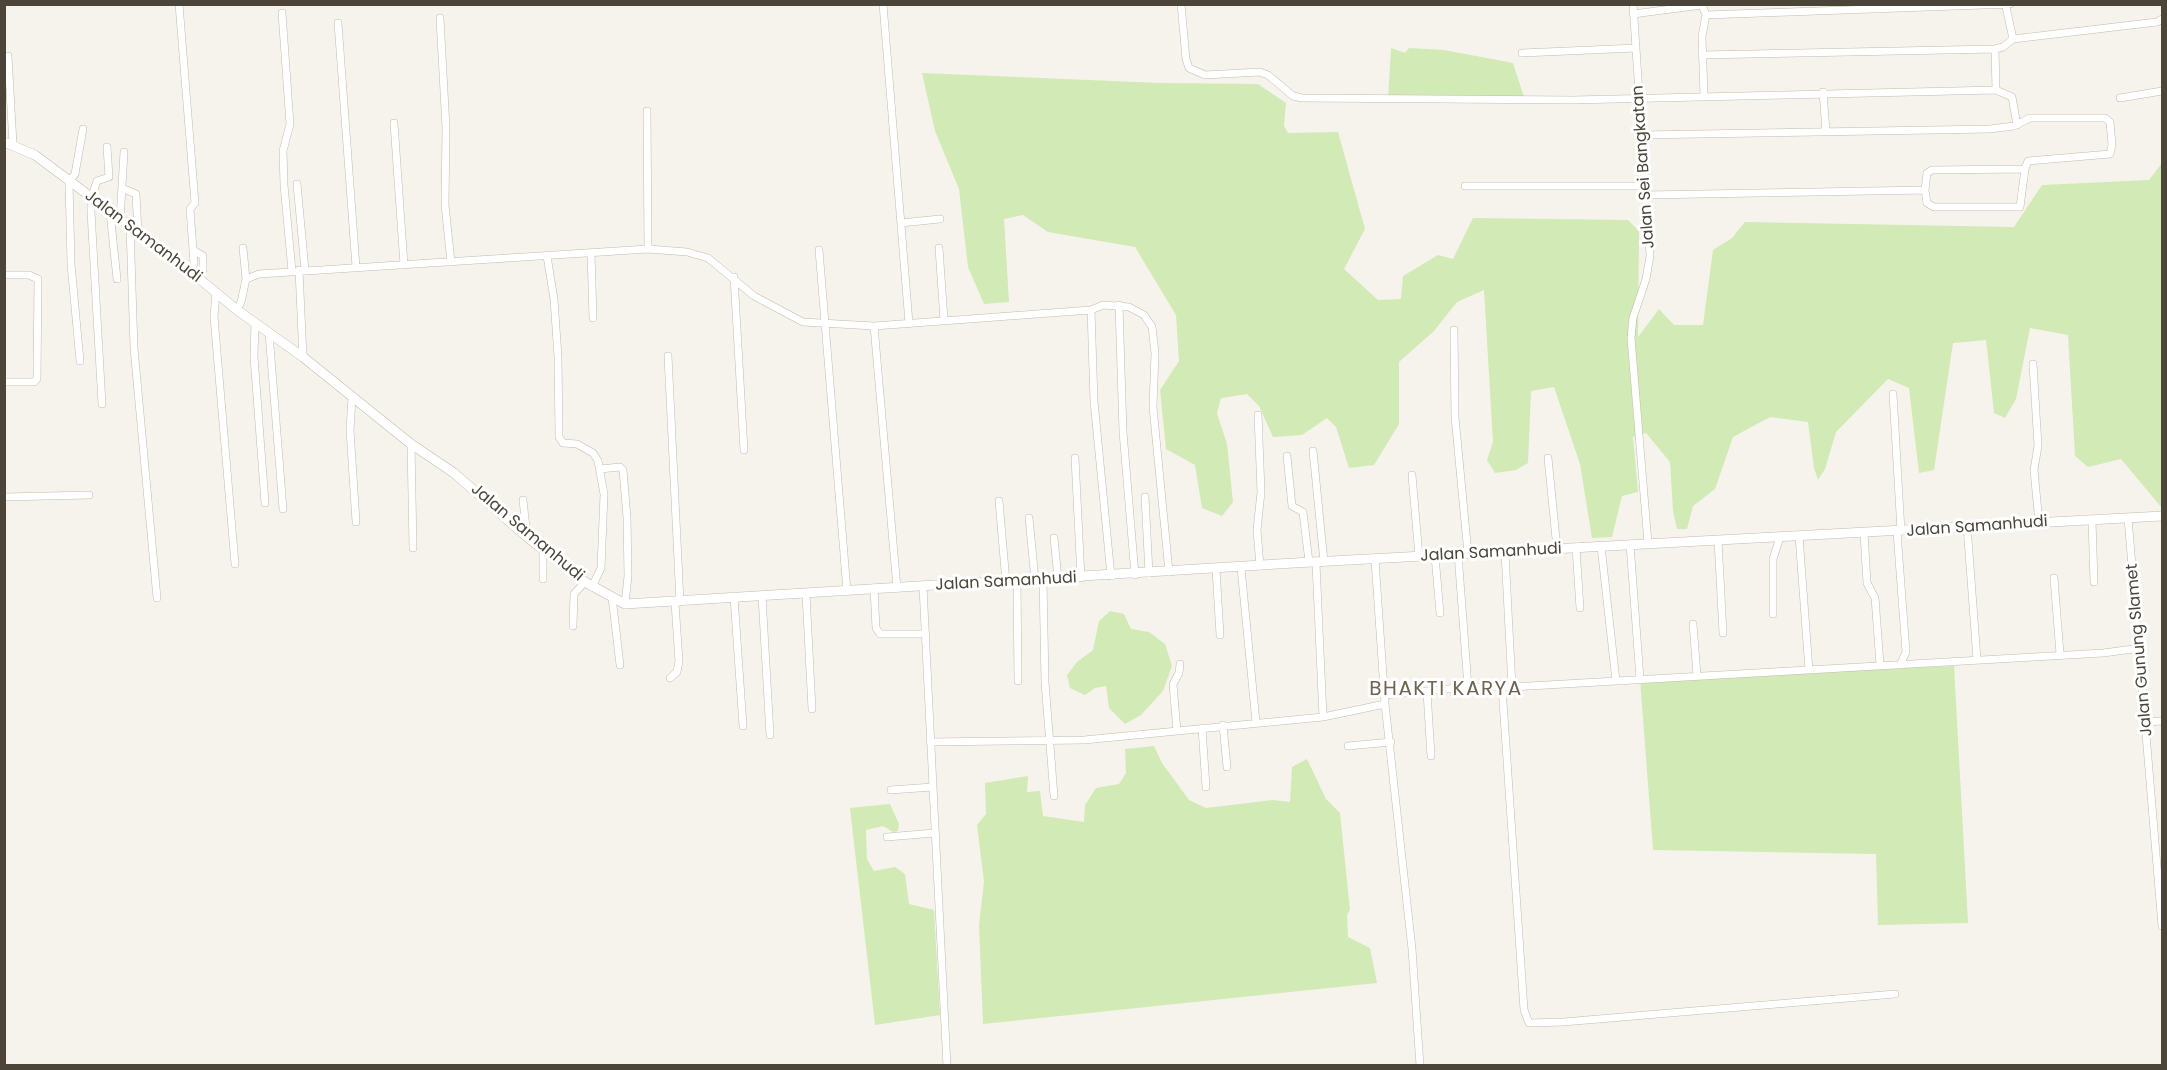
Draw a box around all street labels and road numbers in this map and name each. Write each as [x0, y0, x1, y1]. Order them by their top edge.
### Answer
street label: Jalan Sei Bangkatan [1629, 85, 1659, 249]
street label: Jalan Samanhudi [81, 187, 205, 287]
street label: Jalan Samanhudi [467, 480, 587, 586]
street label: Jalan Samanhudi [1906, 512, 2048, 542]
street label: Jalan Samanhudi [1420, 540, 1562, 566]
street label: Jalan Gunung Slamet [2123, 563, 2157, 737]
street label: Jalan Samanhudi [935, 569, 1077, 595]

